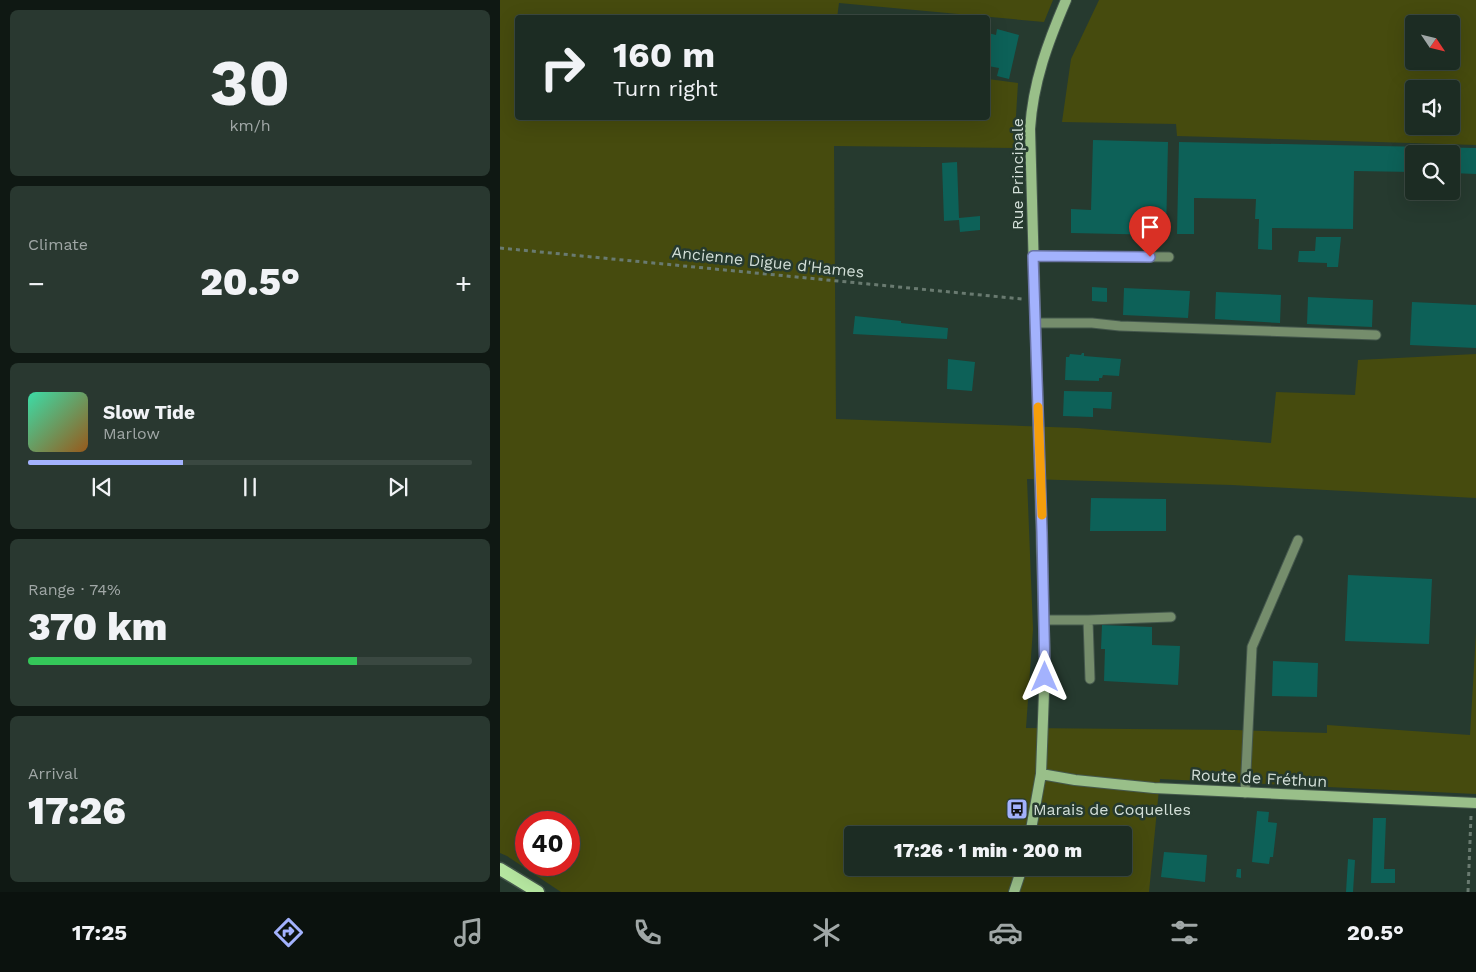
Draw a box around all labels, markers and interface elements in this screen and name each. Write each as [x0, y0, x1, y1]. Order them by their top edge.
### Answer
north arrow [1405, 15, 1460, 70]
map controls [1405, 15, 1460, 200]
text: 160 m [613, 34, 715, 76]
icon: right [530, 35, 595, 100]
text: 30 [210, 45, 290, 121]
text: Turn right [613, 76, 718, 101]
button: sound [1405, 80, 1460, 135]
text: km/h [229, 116, 271, 135]
street label: Rue Principale [1008, 118, 1027, 230]
button: search [1405, 145, 1460, 200]
pin [1129, 206, 1171, 257]
icon: arrive [1136, 213, 1164, 241]
text: Climate [28, 235, 88, 254]
street label: Ancienne Digue d'Hames [671, 242, 865, 282]
text: 20.5° [200, 260, 300, 304]
text: − [28, 267, 45, 300]
text: + [455, 267, 472, 300]
text: Slow Tide [103, 401, 195, 424]
text: Marlow [103, 424, 160, 443]
icon: previous [88, 473, 116, 501]
icon: pause [236, 473, 264, 501]
icon: next [384, 473, 412, 501]
text: Range · 74% [28, 580, 121, 599]
text: 370 km [28, 605, 167, 649]
position arrow [1018, 650, 1070, 702]
text: Arrival [28, 764, 78, 783]
street label: Route de Fréthun [1190, 765, 1328, 791]
text: 17:26 [28, 789, 126, 833]
bus stop icon: Marais de Coquelles [1005, 797, 1029, 821]
place label: Marais de Coquelles [1033, 800, 1191, 819]
speed limit sign: 40 [515, 811, 580, 876]
text: 17:26 · 1 min · 200 m [894, 839, 1082, 862]
icon: directions [271, 915, 306, 950]
icon: music [451, 915, 486, 950]
icon: phone [630, 915, 665, 950]
icon: climate [809, 915, 844, 950]
icon: car [988, 915, 1023, 950]
icon: filters [1167, 915, 1202, 950]
text: 17:25 [72, 920, 127, 945]
text: 20.5° [1347, 920, 1404, 945]

